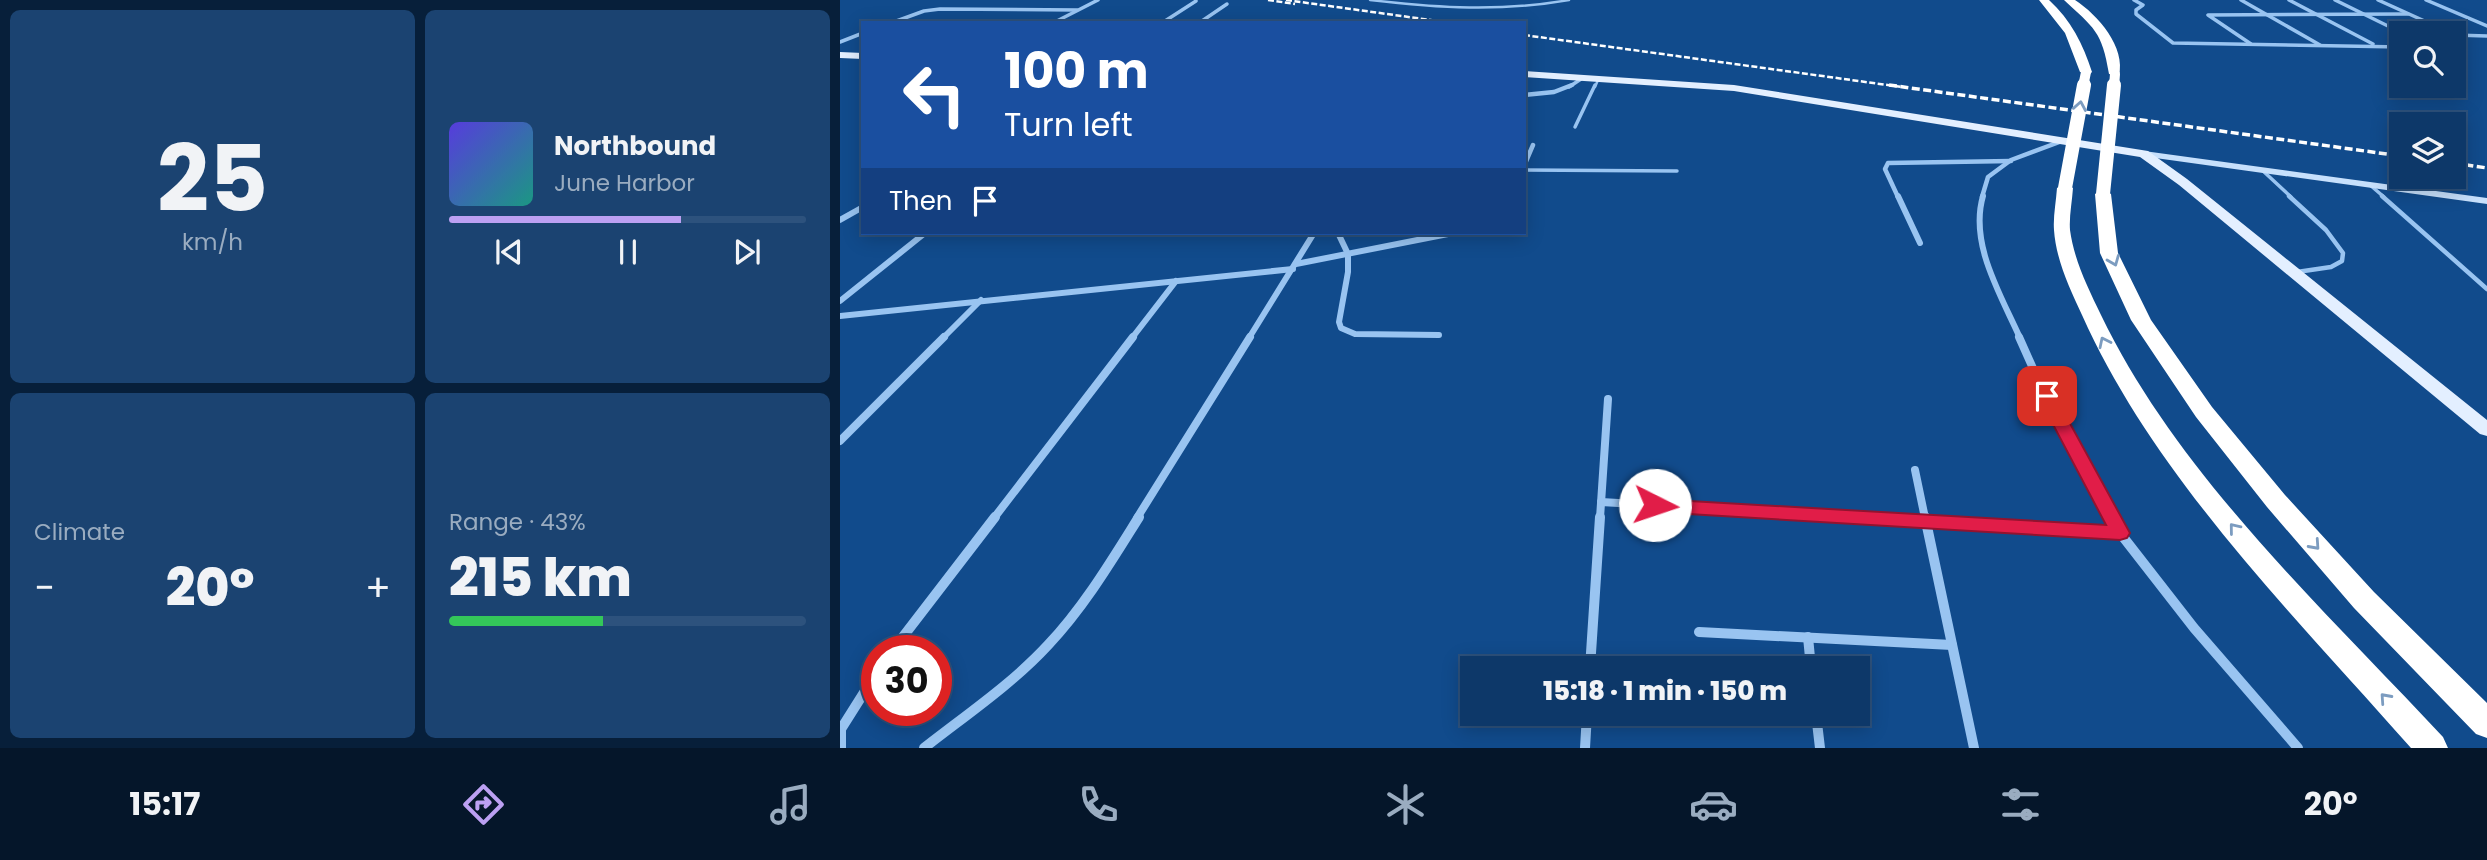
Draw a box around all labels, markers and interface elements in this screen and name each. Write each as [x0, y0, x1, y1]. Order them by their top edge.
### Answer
map controls [2389, 21, 2466, 189]
button: search [2389, 21, 2466, 98]
text: 100 m [1004, 37, 1149, 105]
icon: left [889, 49, 980, 140]
one-way arrow [2071, 100, 2086, 112]
text: Turn left [1004, 102, 1133, 147]
button: layers [2389, 112, 2466, 189]
text: 25 [157, 115, 268, 243]
text: Northbound [554, 128, 716, 164]
text: June Harbor [554, 167, 695, 199]
icon: arrive [966, 182, 1004, 220]
text: Then [889, 183, 952, 219]
text: km/h [182, 226, 243, 258]
icon: previous [490, 233, 528, 271]
icon: pause [609, 233, 647, 271]
icon: next [728, 233, 766, 271]
one-way arrow [2105, 254, 2119, 266]
one-way arrow [2099, 337, 2113, 349]
pin [2017, 366, 2077, 426]
icon: arrive [2028, 377, 2066, 415]
position arrow [1618, 468, 1692, 542]
text: Range · 43% [449, 506, 586, 538]
text: Climate [34, 516, 125, 548]
one-way arrow [2230, 523, 2243, 535]
one-way arrow [2307, 537, 2319, 550]
text: 215 km [449, 541, 632, 614]
text: 20° [166, 551, 254, 624]
text: − [34, 561, 55, 614]
text: + [365, 561, 391, 614]
speed limit sign: 30 [861, 635, 952, 726]
text: 15:18 · 1 min · 150 m [1543, 673, 1787, 709]
one-way arrow [2381, 693, 2393, 706]
icon: directions [459, 780, 508, 829]
icon: music [766, 780, 815, 829]
icon: phone [1074, 780, 1123, 829]
icon: climate [1381, 780, 1430, 829]
icon: car [1689, 780, 1738, 829]
icon: filters [1996, 780, 2045, 829]
text: 15:17 [129, 781, 200, 826]
text: 20° [2304, 781, 2358, 826]

